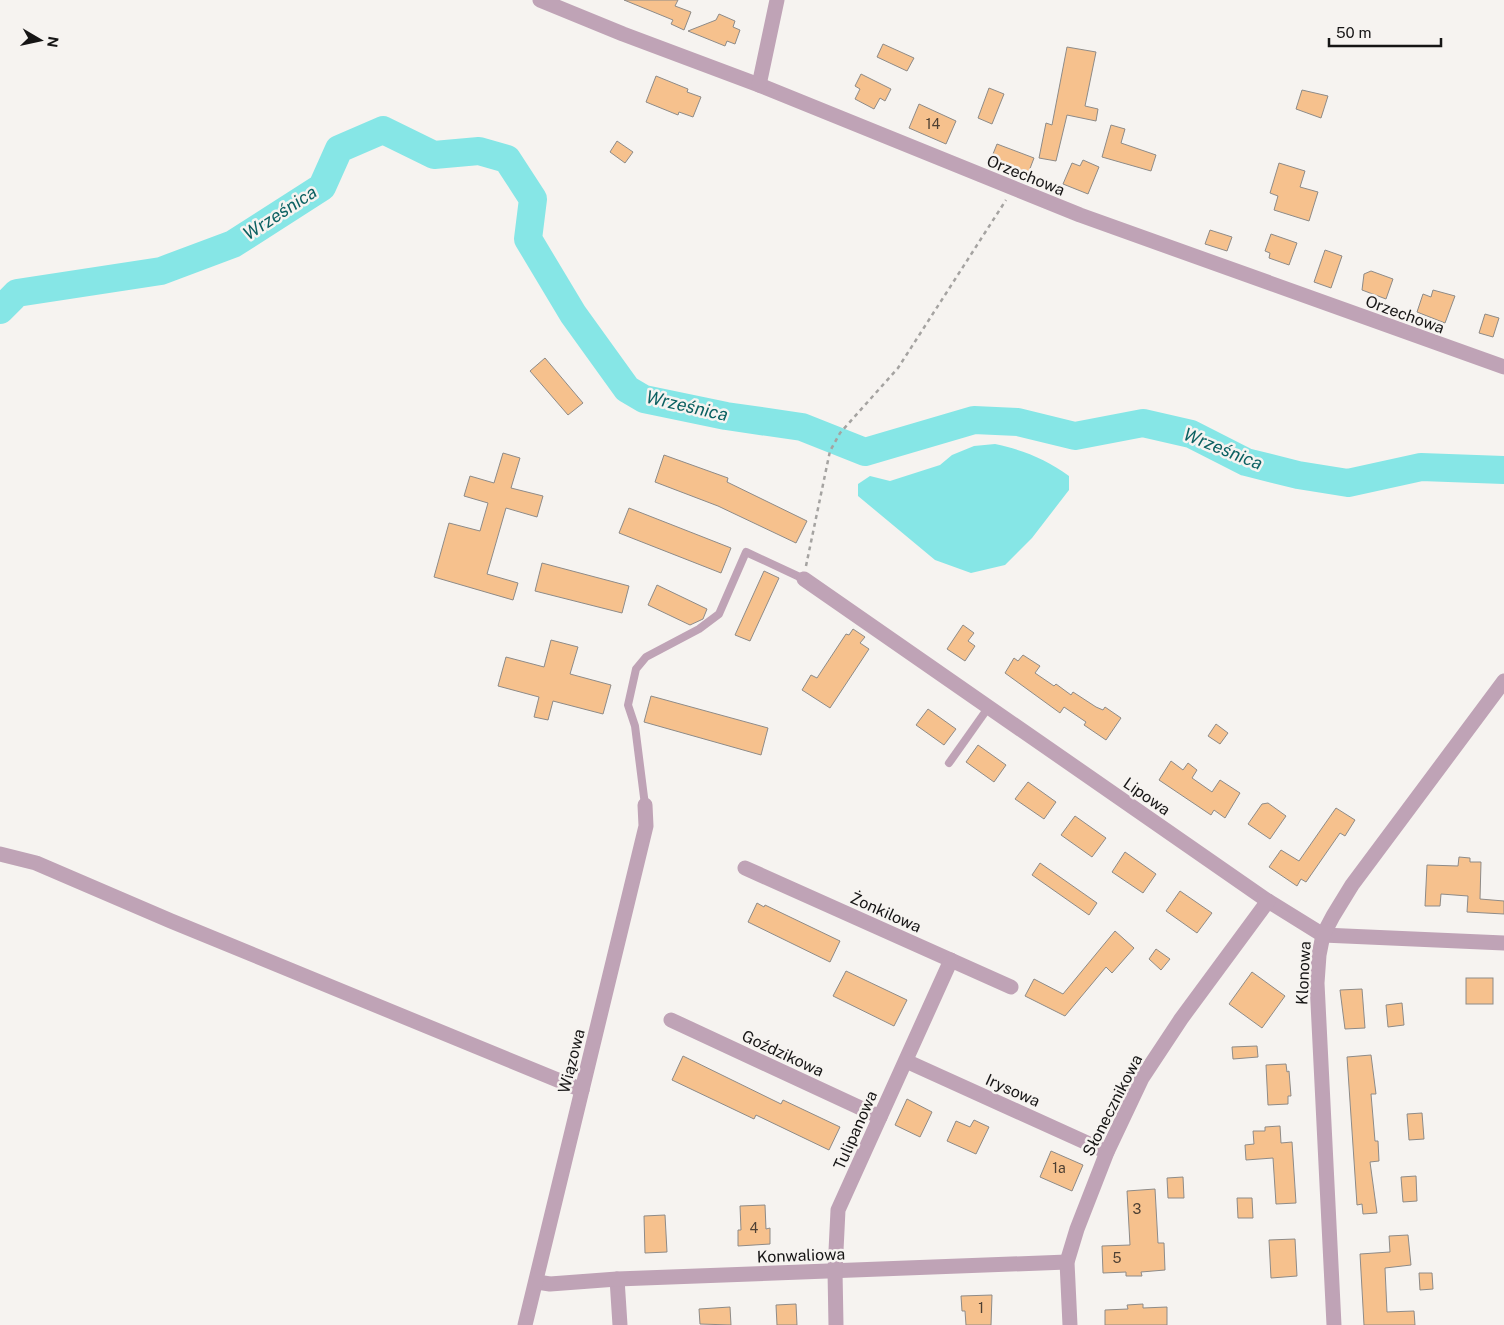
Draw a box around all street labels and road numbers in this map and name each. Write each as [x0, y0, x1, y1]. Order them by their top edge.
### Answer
street label: Orzechowa [984, 151, 1068, 200]
street label: Orzechowa [1363, 291, 1447, 338]
street label: Lipowa [1120, 773, 1174, 819]
street label: Żonkilowa [847, 887, 925, 937]
street label: Klonowa [1292, 941, 1315, 1005]
street label: Goździkowa [739, 1026, 827, 1081]
street label: Wiązowa [554, 1027, 589, 1095]
street label: Słonecznikowa [1079, 1051, 1146, 1159]
street label: Irysowa [983, 1070, 1043, 1111]
street label: Tulipanowa [830, 1088, 881, 1173]
street label: Konwaliowa [757, 1244, 846, 1267]

